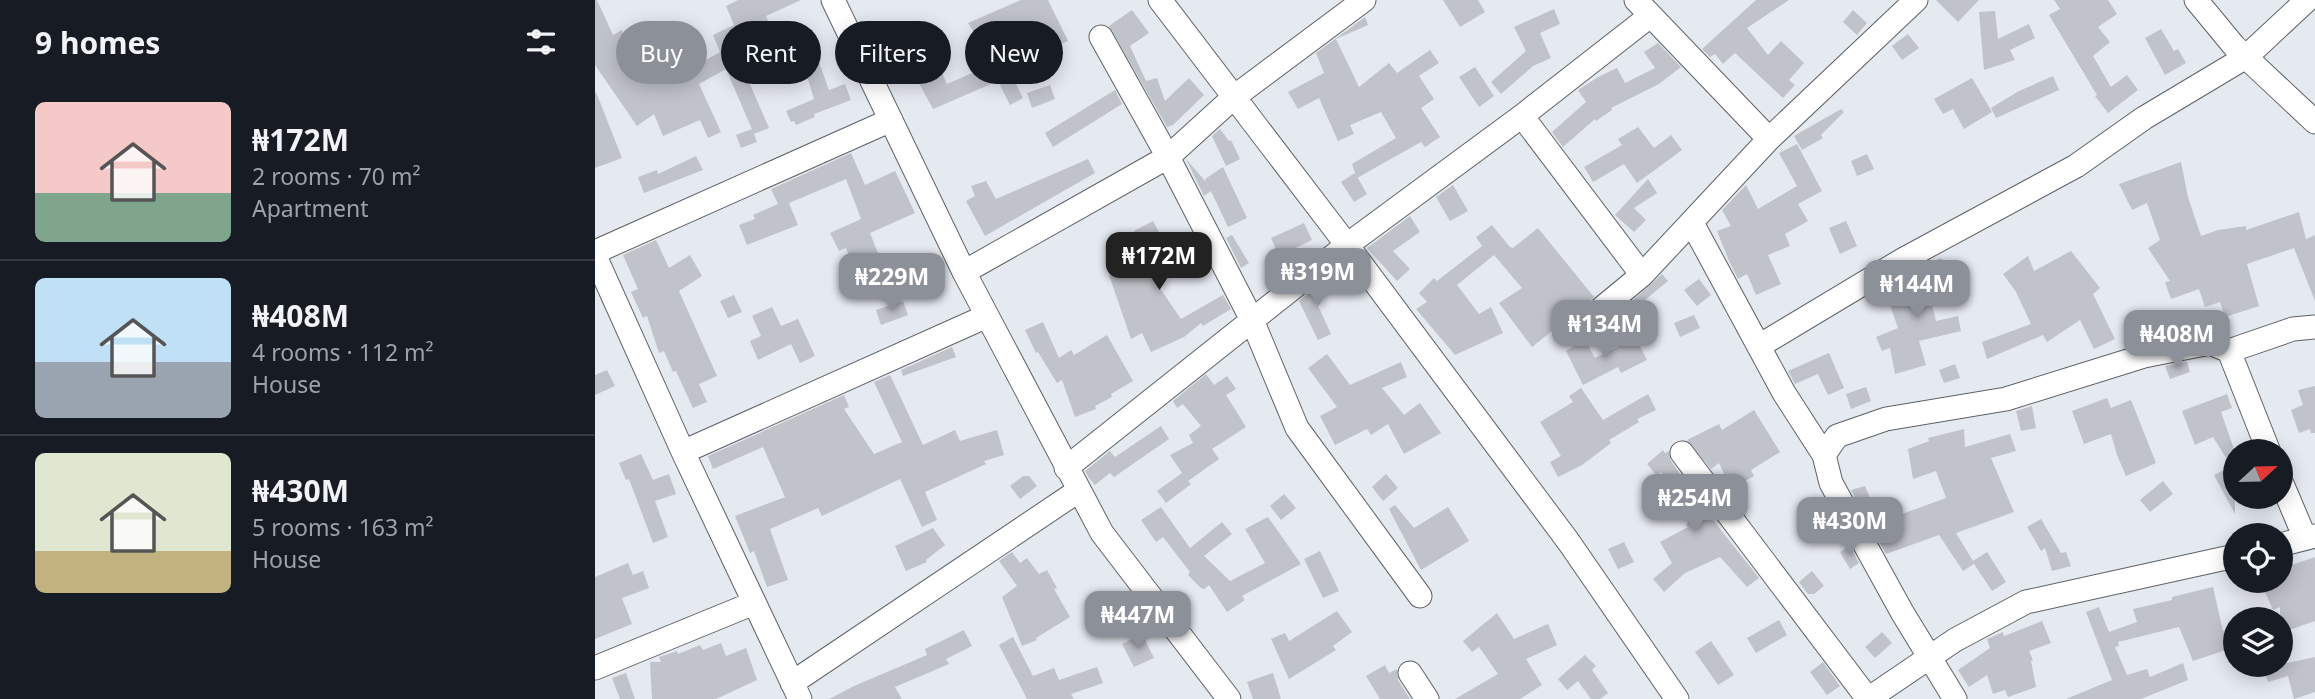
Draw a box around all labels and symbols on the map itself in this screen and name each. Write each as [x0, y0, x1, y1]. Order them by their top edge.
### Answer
pin: ₦172M [1110, 232, 1208, 292]
pin: ₦319M [1269, 248, 1367, 308]
pin: ₦229M [843, 254, 941, 313]
pin: ₦144M [1868, 260, 1966, 320]
pin: ₦134M [1556, 300, 1654, 360]
pin: ₦408M [2128, 310, 2226, 370]
north arrow [2223, 439, 2293, 509]
pin: ₦254M [1646, 475, 1744, 534]
pin: ₦430M [1801, 498, 1899, 557]
pin: ₦447M [1089, 592, 1187, 651]

